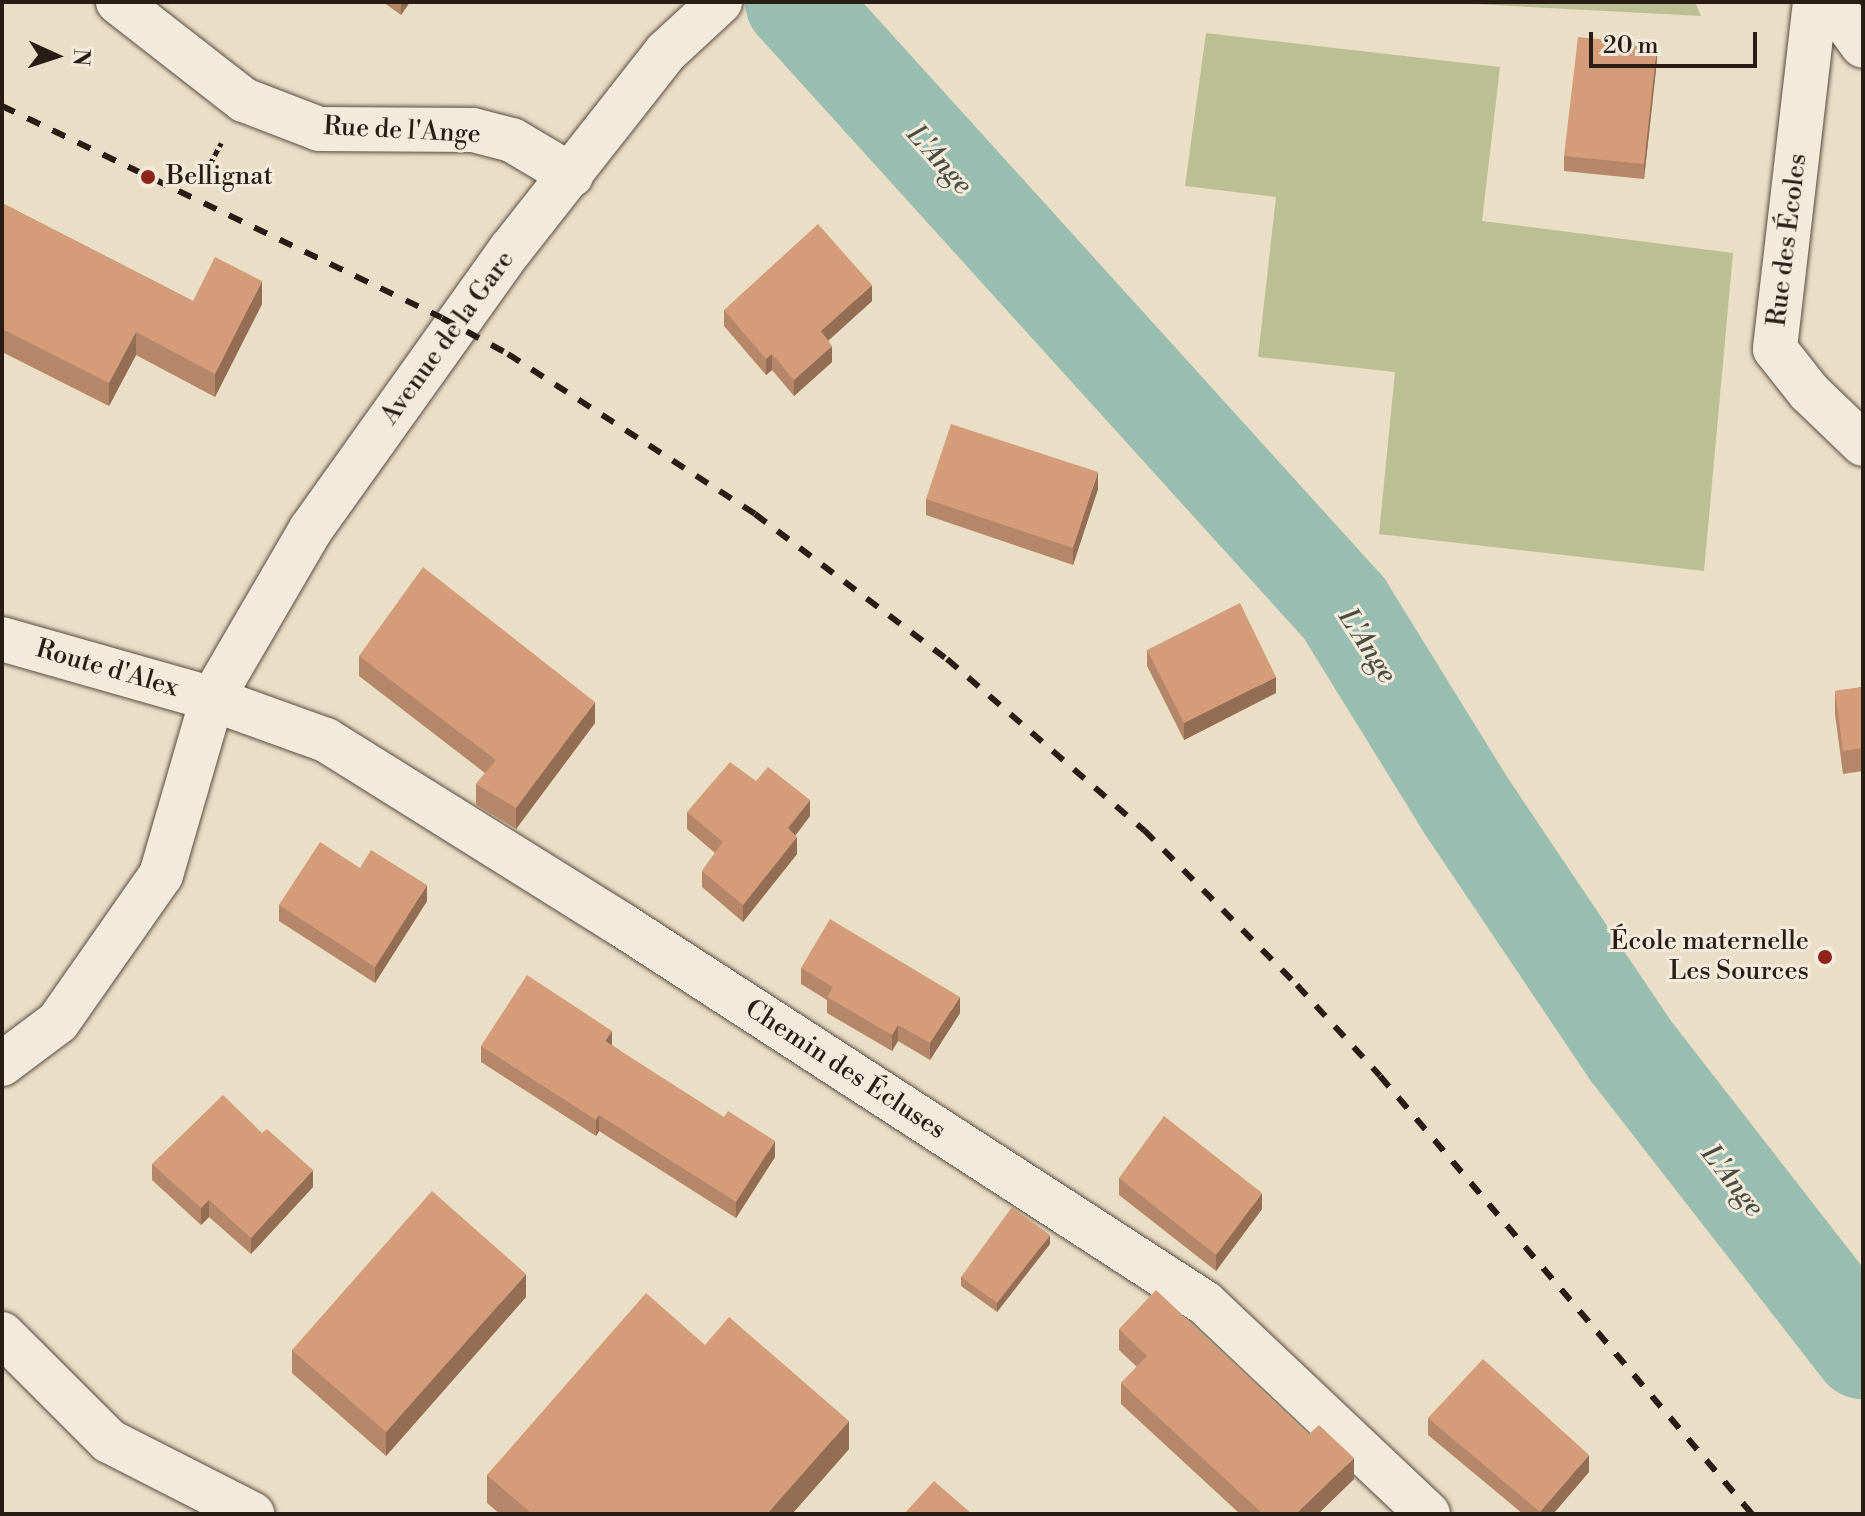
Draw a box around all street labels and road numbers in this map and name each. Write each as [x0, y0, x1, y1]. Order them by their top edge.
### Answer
street label: Rue de l'Ange [322, 111, 482, 151]
street label: Rue des Écoles [1762, 152, 1814, 328]
street label: Avenue de la Gare [375, 245, 521, 431]
street label: Route d'Alex [32, 634, 182, 704]
street label: Chemin des Écluses [739, 994, 951, 1146]

